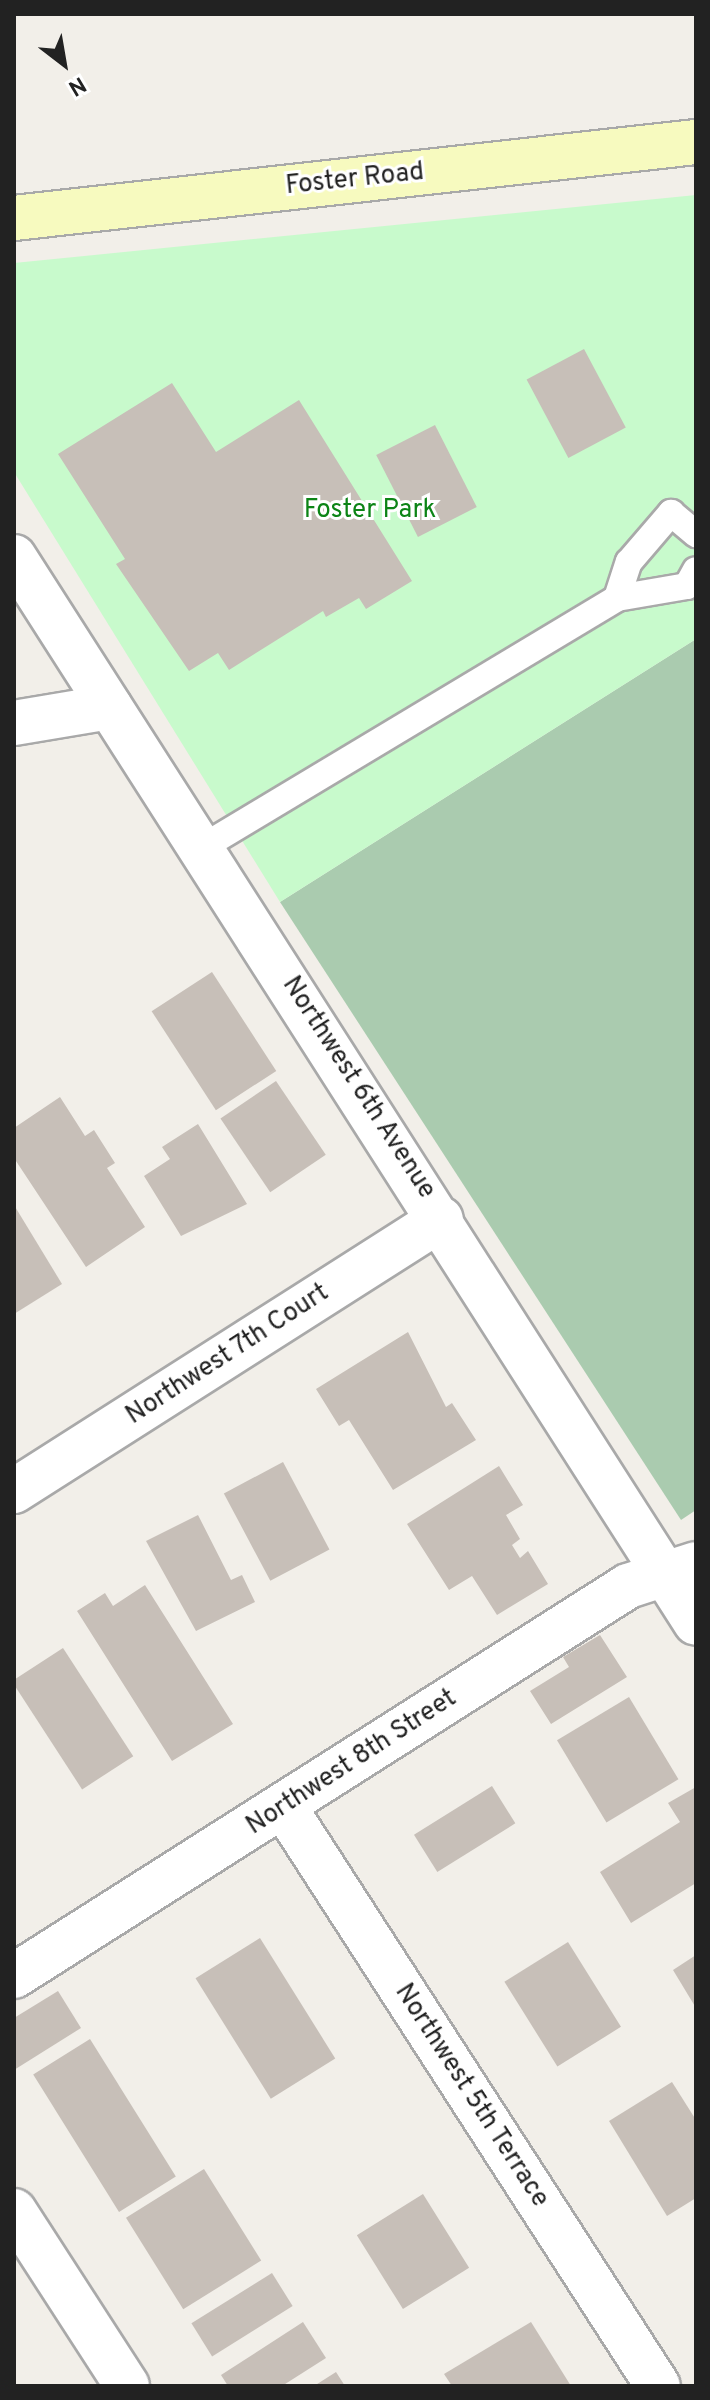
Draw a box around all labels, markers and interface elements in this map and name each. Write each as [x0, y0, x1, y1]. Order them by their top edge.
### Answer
north arrow [24, 24, 104, 104]
text: N [63, 69, 90, 101]
street label: Foster Road [284, 157, 426, 203]
park label: Foster Park [304, 495, 436, 527]
street label: Northwest 6th Avenue [274, 971, 442, 1205]
street label: Northwest 7th Court [120, 1278, 336, 1432]
street label: Northwest 8th Street [241, 1683, 463, 1843]
street label: Northwest 5th Terrace [387, 1978, 555, 2214]

